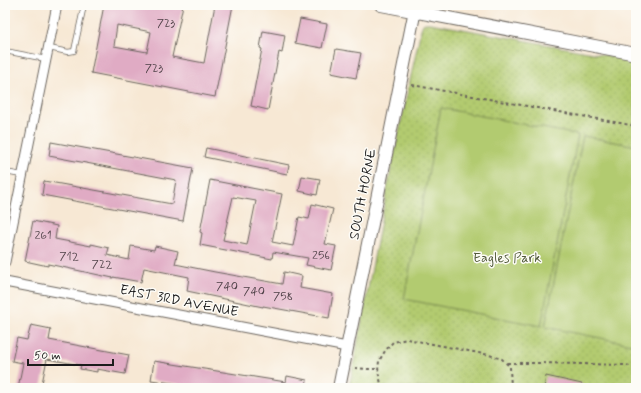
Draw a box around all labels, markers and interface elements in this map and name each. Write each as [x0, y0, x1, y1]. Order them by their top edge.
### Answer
house number: 723 [157, 16, 175, 32]
house number: 723 [145, 61, 163, 77]
street label: SOUTH HORNE [345, 147, 381, 241]
house number: 261 [34, 228, 52, 244]
house number: 256 [312, 248, 330, 264]
house number: 712 [59, 249, 79, 265]
park label: Eagles Park [473, 249, 541, 267]
house number: 722 [92, 257, 112, 273]
house number: 740 [216, 279, 238, 295]
street label: EAST 3RD AVENUE [118, 281, 240, 321]
house number: 740 [243, 284, 265, 300]
house number: 758 [273, 289, 293, 305]
scale bar [28, 341, 113, 367]
text: 50 m [34, 348, 61, 364]

